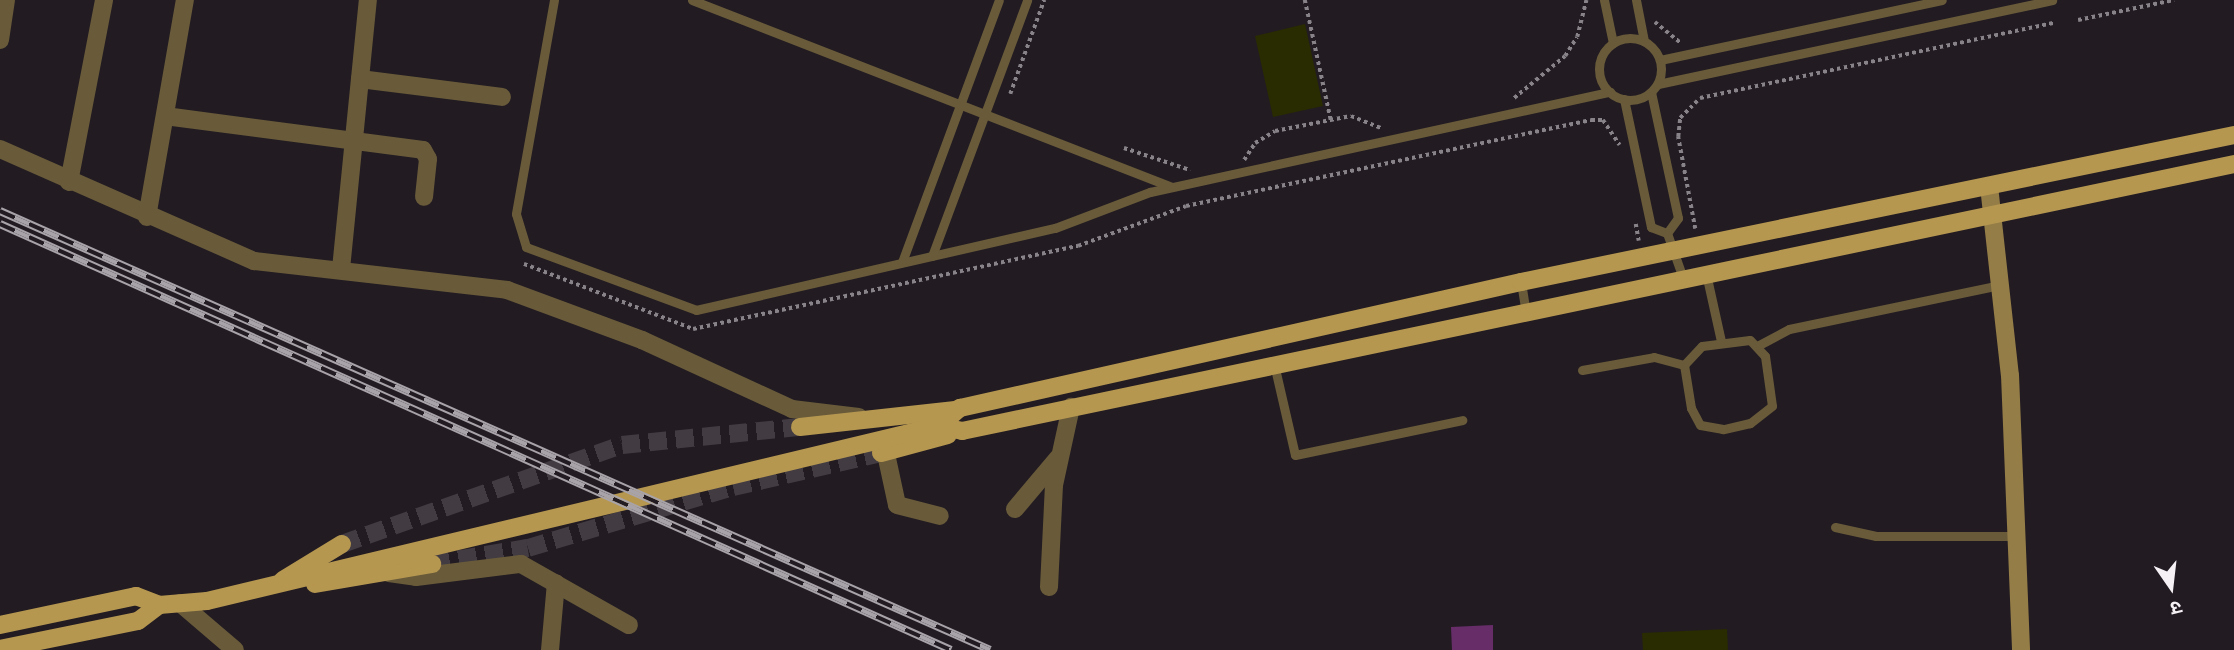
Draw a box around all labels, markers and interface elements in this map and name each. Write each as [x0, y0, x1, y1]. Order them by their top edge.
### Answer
north arrow [2136, 552, 2206, 622]
text: उ [2168, 594, 2185, 621]

